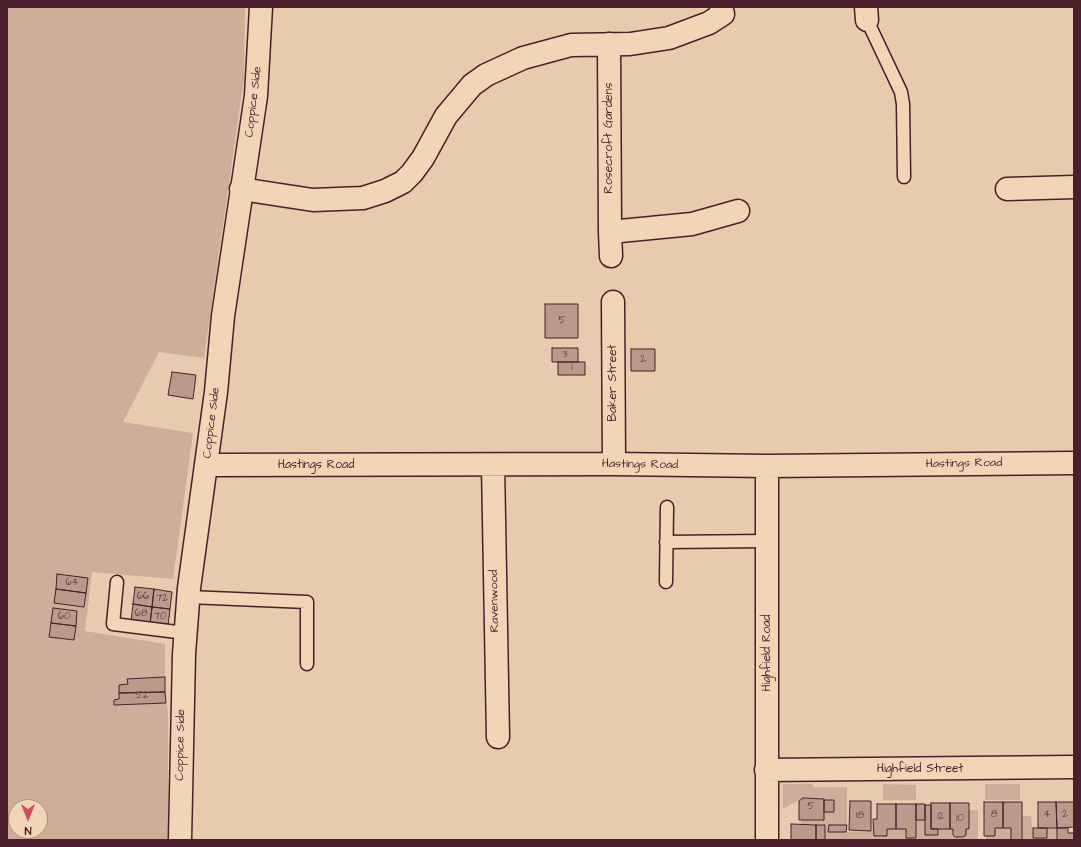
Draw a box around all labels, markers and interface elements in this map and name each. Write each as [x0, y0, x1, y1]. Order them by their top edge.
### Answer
street label: Coppice Side [242, 66, 266, 138]
street label: Rosecroft Gardens [602, 82, 616, 194]
house number: 5 [558, 315, 566, 327]
street label: Baker Street [606, 345, 620, 421]
house number: 3 [562, 349, 568, 361]
house number: 2 [640, 354, 646, 366]
house number: 1 [571, 362, 573, 374]
street label: Coppice Side [200, 387, 224, 459]
street label: Hastings Road [926, 456, 1002, 472]
street label: Hastings Road [602, 457, 678, 473]
street label: Hastings Road [278, 458, 354, 472]
street label: Ravenwood [487, 570, 503, 632]
house number: 64 [65, 577, 79, 589]
house number: 66 [137, 591, 149, 603]
house number: 72 [156, 593, 168, 605]
house number: 68 [135, 608, 147, 620]
house number: 60 [58, 611, 70, 623]
house number: 70 [154, 611, 166, 623]
street label: Highfield Road [760, 614, 774, 692]
house number: 52 [136, 690, 148, 702]
street label: Coppice Side [173, 709, 189, 781]
street label: Highfield Street [877, 762, 963, 776]
north arrow [8, 799, 48, 839]
house number: 5 [807, 801, 815, 813]
house number: 8 [991, 809, 997, 821]
house number: 4 [1044, 809, 1050, 821]
house number: 2 [1062, 809, 1068, 821]
house number: 18 [856, 810, 864, 822]
house number: 12 [937, 811, 945, 823]
house number: 10 [956, 813, 964, 825]
text: N [25, 823, 31, 838]

